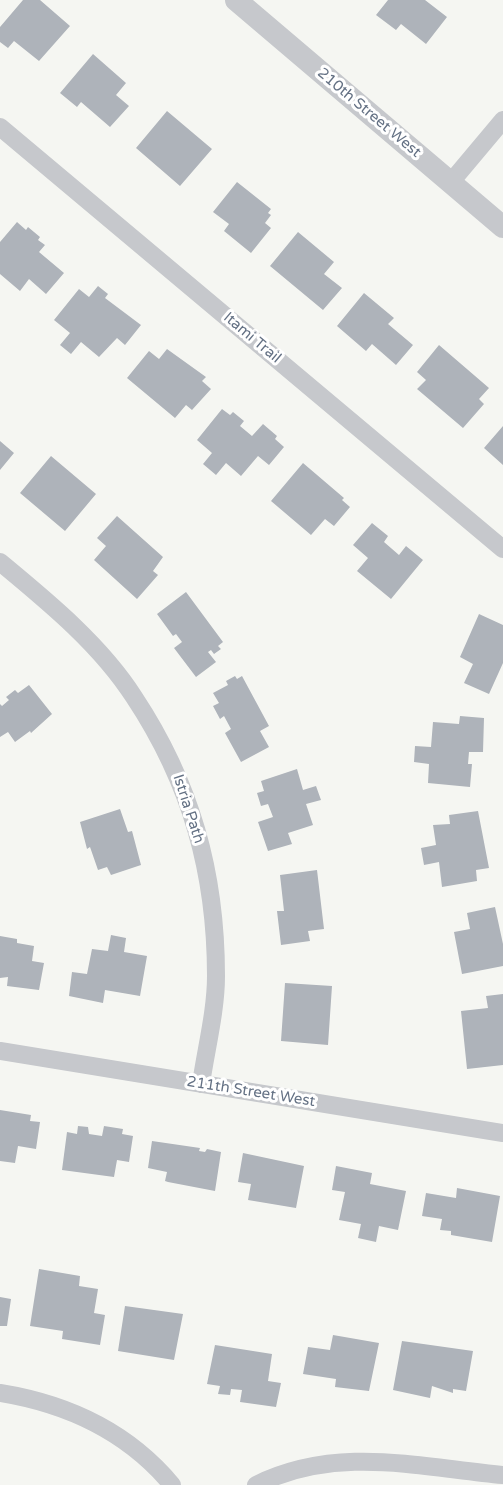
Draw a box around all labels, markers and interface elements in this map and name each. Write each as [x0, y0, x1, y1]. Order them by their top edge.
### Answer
street label: 210th Street West [314, 64, 424, 162]
street label: Itami Trail [220, 309, 284, 367]
street label: Istria Path [168, 772, 208, 846]
street label: 211th Street West [186, 1073, 316, 1111]

